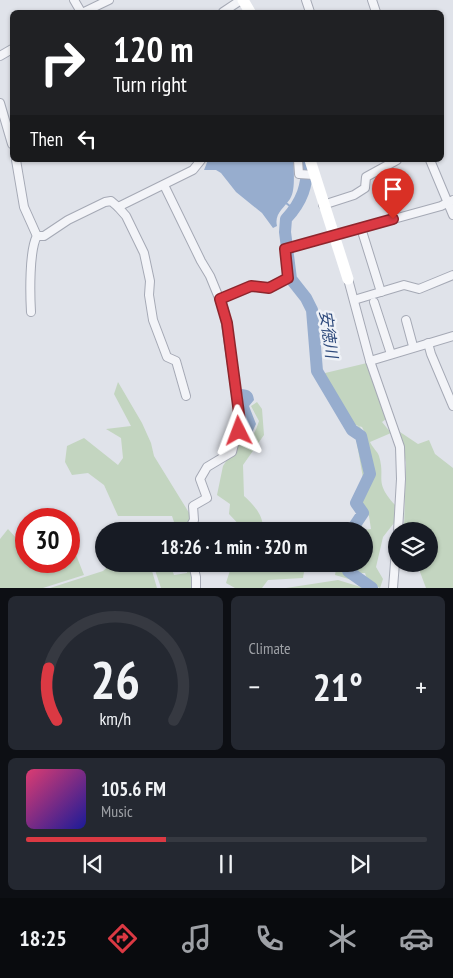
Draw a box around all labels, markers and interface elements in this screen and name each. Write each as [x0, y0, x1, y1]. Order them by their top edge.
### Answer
text: 120 m [113, 26, 194, 72]
icon: right [30, 30, 95, 95]
text: Turn right [113, 70, 187, 98]
icon: left [73, 125, 101, 153]
text: Then [30, 127, 63, 151]
pin [372, 168, 414, 219]
icon: arrive [379, 175, 407, 203]
water label: 安徳川 [316, 309, 343, 361]
position arrow [212, 404, 264, 456]
speed limit sign: 30 [15, 508, 80, 573]
map controls [388, 522, 438, 572]
button: layers [388, 522, 438, 572]
text: 18:26 · 1 min · 320 m [161, 535, 307, 559]
text: Climate [249, 638, 291, 658]
text: 26 [90, 646, 140, 713]
text: 21° [313, 662, 363, 711]
text: − [249, 668, 260, 705]
text: + [415, 668, 427, 705]
text: km/h [99, 707, 131, 730]
text: 105.6 FM [101, 777, 166, 801]
text: Music [101, 801, 133, 821]
icon: previous [79, 850, 107, 878]
icon: pause [212, 850, 240, 878]
icon: next [346, 850, 374, 878]
icon: directions [105, 921, 140, 956]
icon: music [179, 921, 214, 956]
icon: phone [252, 921, 287, 956]
icon: climate [325, 921, 360, 956]
icon: car [399, 921, 434, 956]
text: 18:25 [19, 924, 67, 952]

